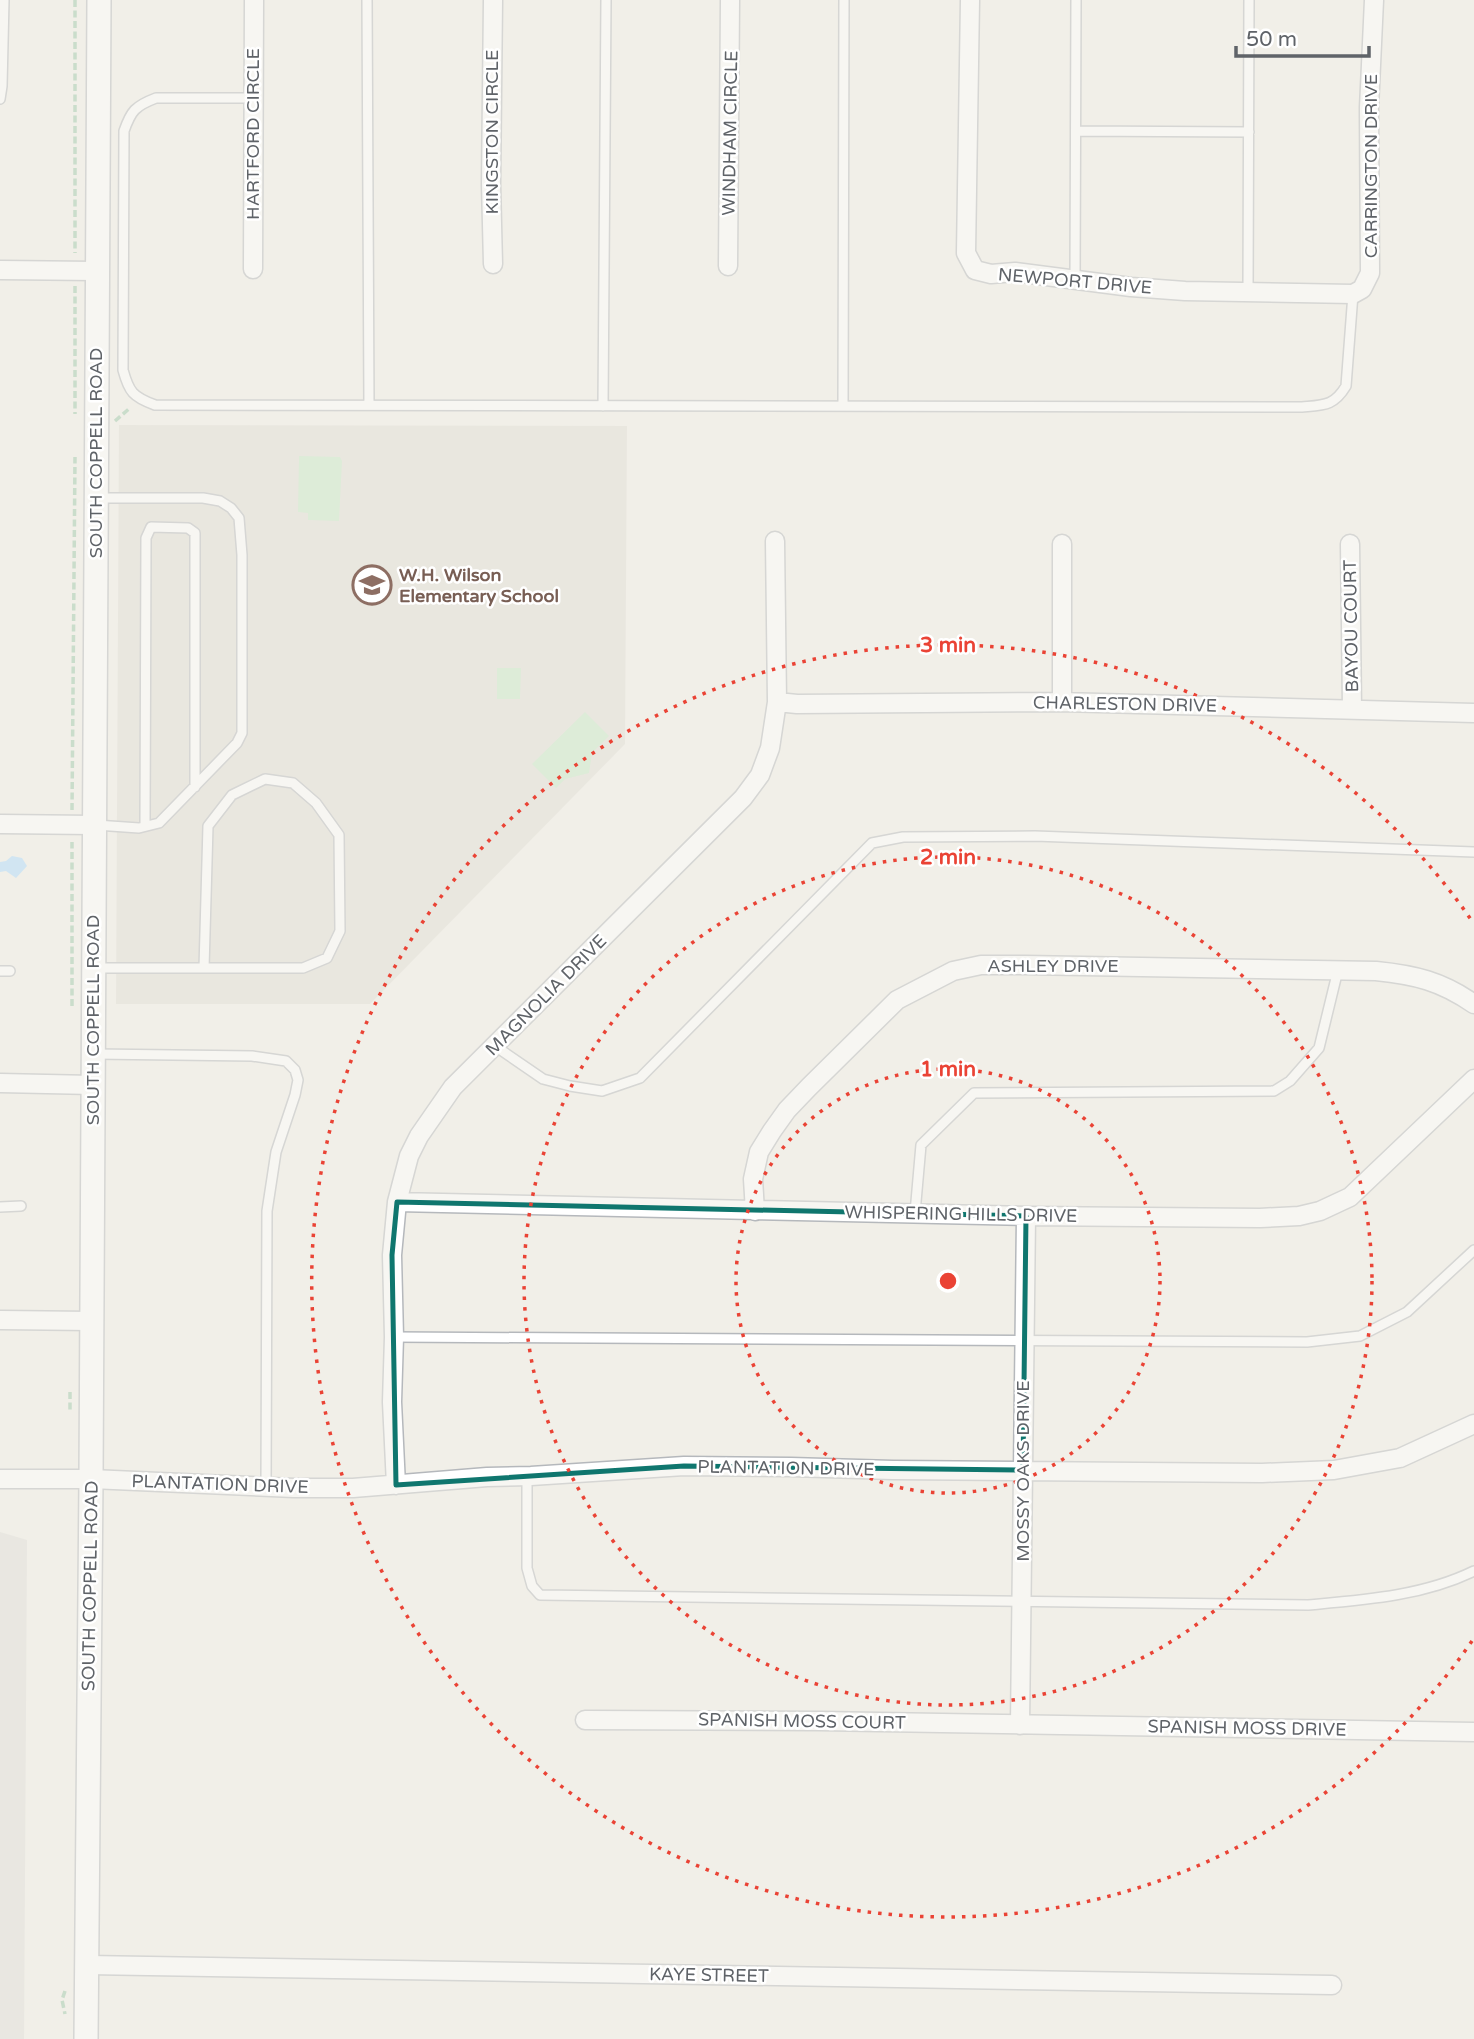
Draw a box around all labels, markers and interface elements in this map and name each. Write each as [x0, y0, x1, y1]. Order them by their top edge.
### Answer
scale bar [1236, 14, 1369, 58]
text: 50 m [1246, 27, 1297, 52]
street label: HARTFORD CIRCLE [242, 48, 264, 220]
street label: KINGSTON CIRCLE [481, 50, 503, 214]
street label: WINDHAM CIRCLE [718, 50, 742, 216]
street label: CARRINGTON DRIVE [1360, 74, 1382, 258]
street label: NEWPORT DRIVE [997, 263, 1153, 299]
street label: SOUTH COPPELL ROAD [85, 348, 107, 558]
street label: BAYOU COURT [1339, 559, 1363, 693]
school or university icon: W.H. Wilson Elementary School [351, 564, 393, 606]
place label: W.H. Wilson Elementary School [399, 564, 559, 607]
text: 3 min [920, 633, 976, 658]
street label: CHARLESTON DRIVE [1033, 691, 1217, 717]
text: 2 min [920, 845, 976, 870]
street label: SOUTH COPPELL ROAD [82, 915, 104, 1125]
street label: MAGNOLIA DRIVE [481, 930, 611, 1060]
street label: ASHLEY DRIVE [987, 955, 1119, 977]
text: 1 min [920, 1057, 976, 1082]
street label: WHISPERING HILLS DRIVE [844, 1201, 1078, 1227]
centre of rings [936, 1269, 960, 1293]
street label: MOSSY OAKS DRIVE [1012, 1380, 1034, 1562]
street label: PLANTATION DRIVE [697, 1455, 875, 1481]
street label: PLANTATION DRIVE [131, 1470, 309, 1498]
street label: SOUTH COPPELL ROAD [77, 1481, 103, 1691]
street label: SPANISH MOSS COURT [698, 1708, 906, 1734]
street label: SPANISH MOSS DRIVE [1147, 1715, 1347, 1741]
street label: KAYE STREET [649, 1963, 769, 1987]

